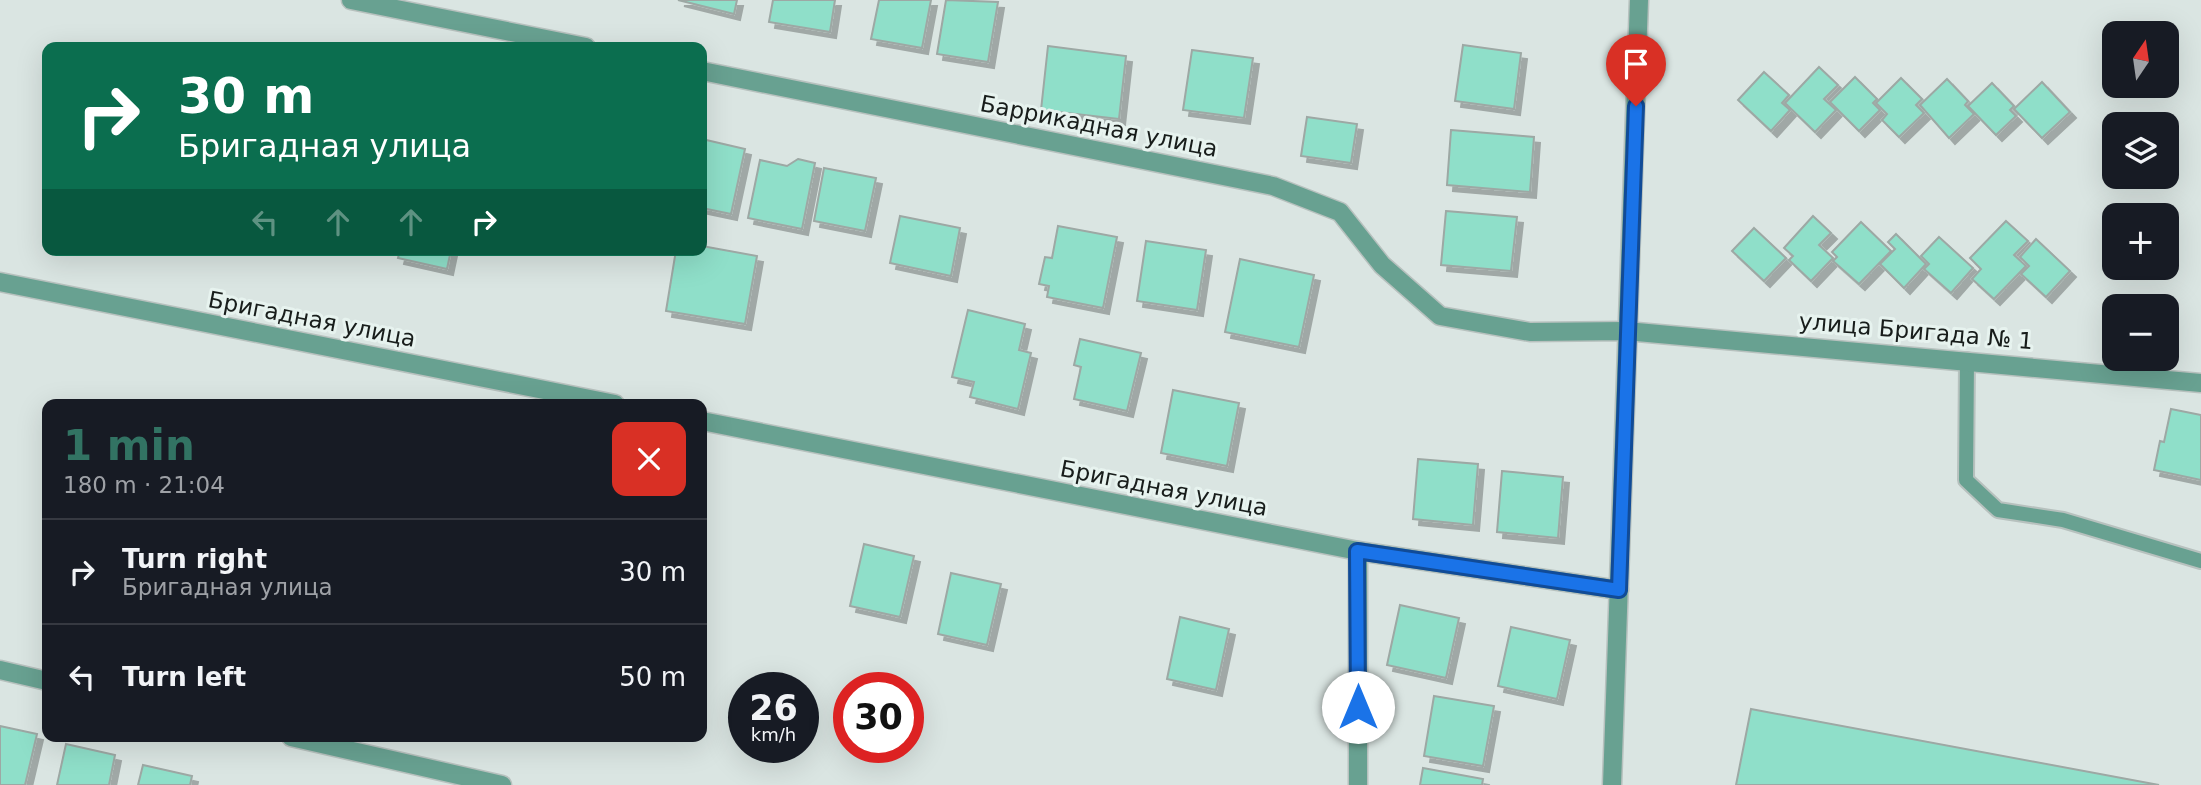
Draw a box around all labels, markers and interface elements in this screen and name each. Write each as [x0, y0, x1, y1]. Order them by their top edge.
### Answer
north arrow [2102, 21, 2179, 98]
map controls [2102, 21, 2179, 371]
pin [1606, 34, 1666, 106]
icon: arrive [1617, 45, 1655, 83]
text: 30 m [178, 68, 314, 125]
icon: right [63, 70, 154, 161]
street label: Баррикадная улица [978, 90, 1220, 162]
button: layers [2102, 112, 2179, 189]
text: Бригадная улица [178, 127, 471, 165]
icon: left [246, 203, 284, 241]
icon: ahead [319, 203, 357, 241]
icon: ahead [392, 203, 430, 241]
icon: right [465, 203, 503, 241]
button: + [2102, 203, 2179, 280]
street label: Бригадная улица [206, 286, 418, 352]
button: − [2102, 294, 2179, 371]
street label: улица Бригада № 1 [1798, 308, 2034, 354]
text: 1 min [63, 421, 195, 470]
button: close [612, 422, 686, 496]
street label: Бригадная улица [1058, 455, 1270, 521]
text: 180 m · 21:04 [63, 472, 225, 498]
text: Turn right [122, 544, 267, 574]
icon: right [63, 553, 101, 591]
text: 30 m [619, 557, 686, 587]
text: Бригадная улица [122, 574, 333, 600]
icon: left [63, 658, 101, 696]
text: Turn left [122, 662, 246, 692]
text: 50 m [619, 662, 686, 692]
position arrow [1321, 670, 1395, 744]
speed limit sign: 30 [833, 672, 924, 763]
text: 26 [749, 688, 798, 728]
text: km/h [751, 724, 796, 745]

